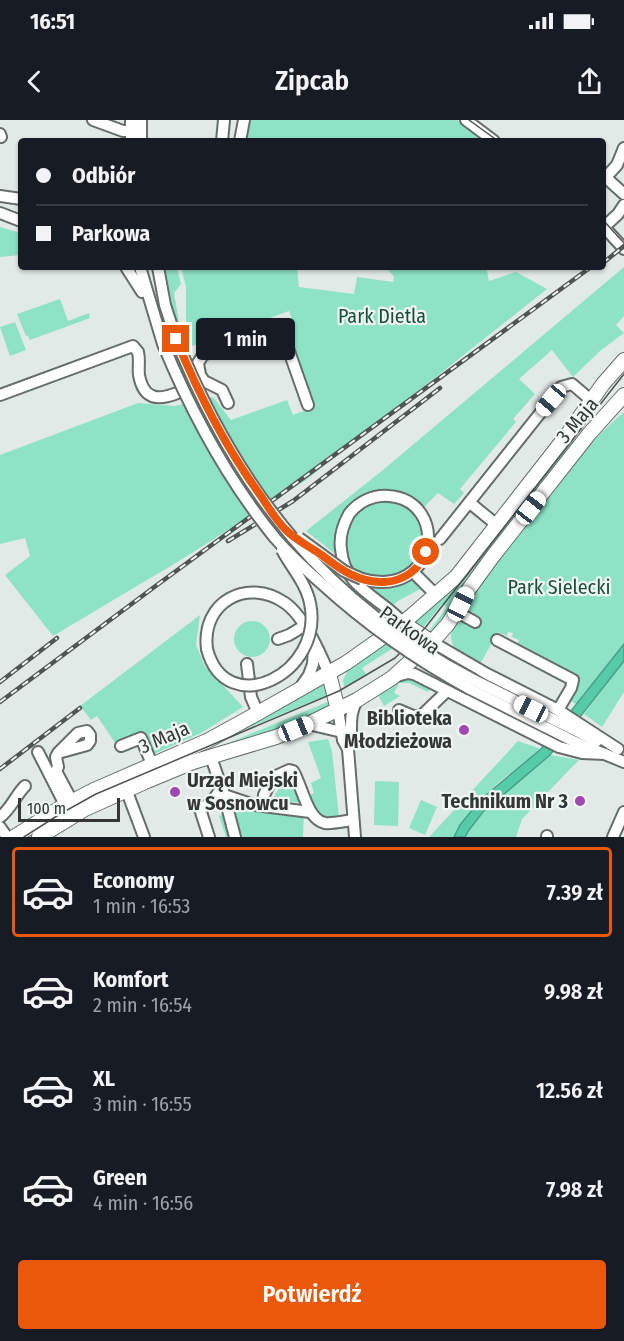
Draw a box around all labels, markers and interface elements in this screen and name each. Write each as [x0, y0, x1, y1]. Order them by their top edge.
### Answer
text: 16:51 [30, 8, 75, 35]
icon: back [18, 65, 51, 98]
text: Zipcab [275, 65, 349, 97]
icon: share [573, 65, 606, 98]
text: Odbiór [72, 162, 135, 189]
text: Parkowa [72, 220, 150, 247]
park label: Park Dietla [338, 304, 426, 328]
callout: 1 min [197, 318, 296, 360]
route end [162, 325, 189, 352]
text: 1 min [224, 327, 267, 351]
car [533, 380, 569, 420]
street label: 3 Maja [551, 392, 603, 448]
car [513, 488, 549, 528]
route start [412, 538, 439, 565]
park label: Park Sielecki [507, 575, 611, 599]
car [445, 584, 477, 624]
street label: Parkowa [375, 601, 445, 659]
car [511, 693, 551, 725]
place label: Biblioteka Młodzieżowa [344, 706, 452, 753]
car [276, 714, 316, 744]
street label: 3 Maja [135, 716, 193, 758]
marker: Biblioteka Młodzieżowa [457, 723, 471, 737]
place label: Urząd Miejski w Sosnowcu [187, 768, 298, 815]
marker: Urząd Miejski w Sosnowcu [168, 785, 182, 799]
place label: Technikum Nr 3 [442, 789, 568, 813]
marker: Technikum Nr 3 [573, 794, 587, 808]
scale bar [18, 795, 120, 822]
text: 100 m [27, 799, 66, 818]
icon: car [21, 865, 75, 919]
text: Economy [93, 867, 174, 894]
text: 7.39 zł [547, 879, 603, 906]
text: 1 min · 16:53 [93, 894, 190, 918]
icon: car [21, 964, 75, 1018]
text: Komfort [93, 966, 168, 993]
text: 9.98 zł [544, 978, 603, 1005]
text: 2 min · 16:54 [93, 993, 192, 1017]
icon: car [21, 1063, 75, 1117]
text: XL [93, 1065, 115, 1092]
text: 12.56 zł [536, 1077, 603, 1104]
text: 3 min · 16:55 [93, 1092, 192, 1116]
icon: car [21, 1162, 75, 1216]
text: Green [93, 1164, 147, 1191]
text: 7.98 zł [546, 1176, 603, 1203]
text: 4 min · 16:56 [93, 1191, 193, 1215]
button: Potwierdź [18, 1260, 606, 1329]

